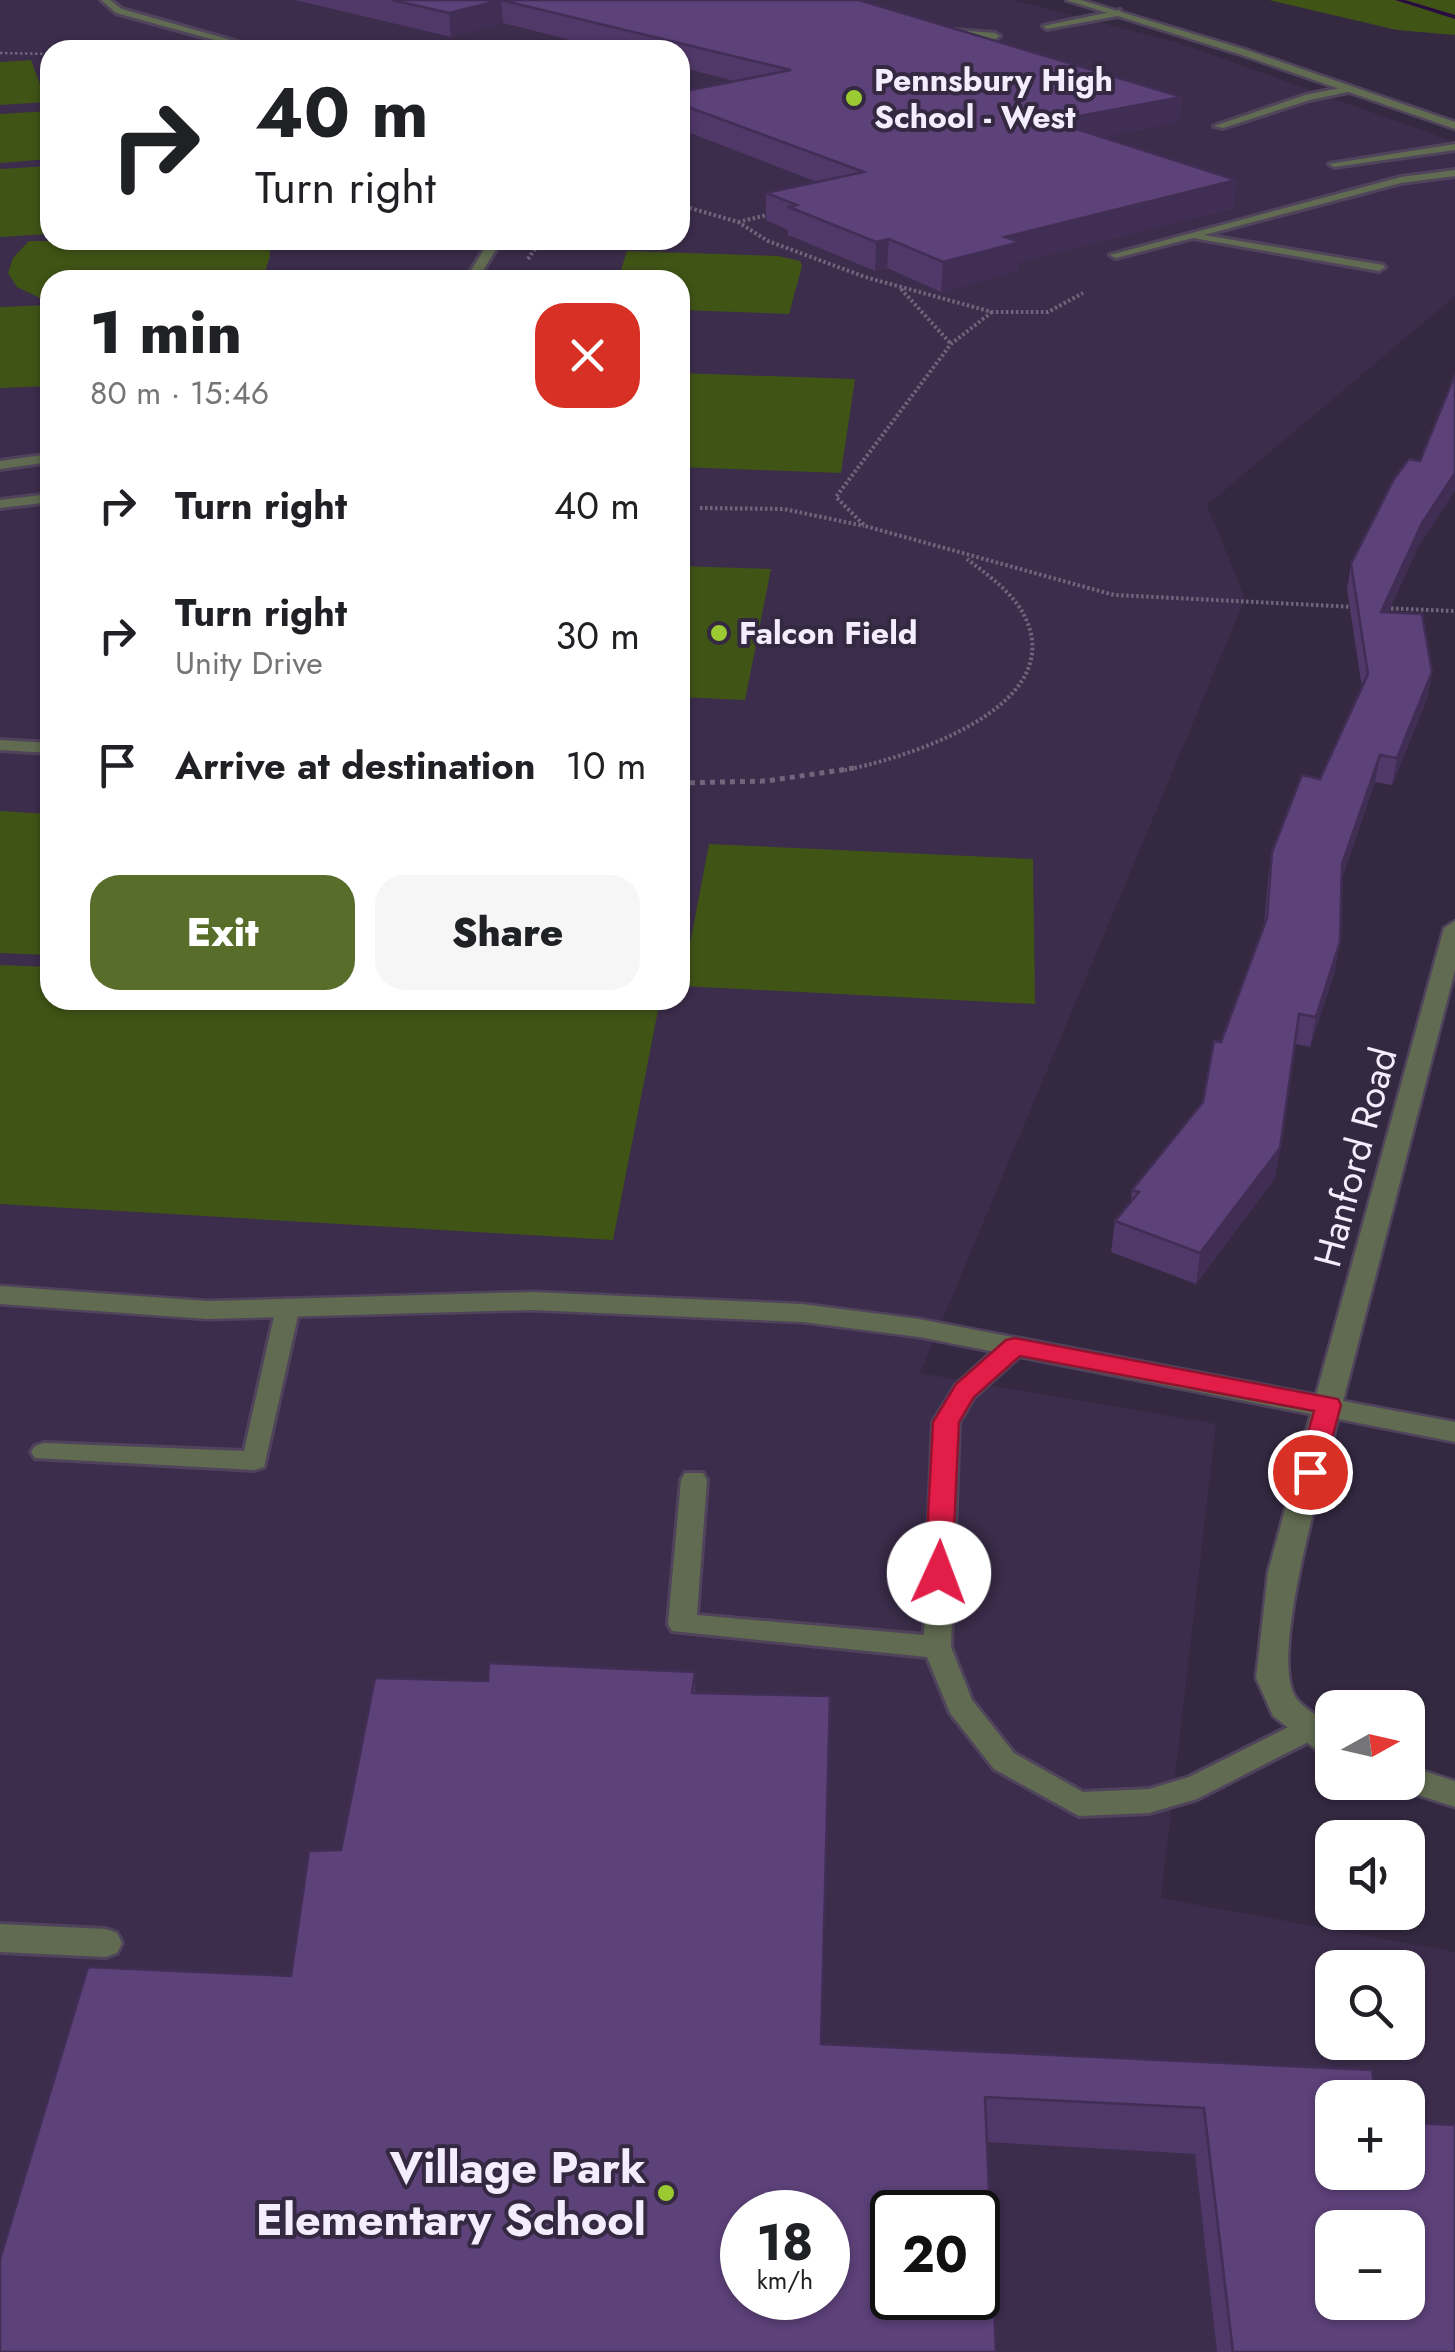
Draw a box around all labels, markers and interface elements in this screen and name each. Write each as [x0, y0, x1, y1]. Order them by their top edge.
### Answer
place label: Pennsbury High School - West [874, 57, 1113, 140]
text: 40 m [255, 62, 429, 163]
icon: right [90, 80, 220, 210]
marker: Pennsbury High School - West [843, 87, 865, 109]
text: Turn right [255, 155, 436, 220]
text: 1 min [90, 289, 242, 376]
button: close [535, 303, 640, 408]
text: 80 m · 15:46 [90, 370, 269, 416]
icon: right [90, 478, 145, 533]
text: Turn right [175, 478, 347, 533]
text: 40 m [554, 478, 640, 533]
text: Turn right [175, 585, 347, 640]
icon: right [90, 608, 145, 663]
text: 30 m [555, 608, 640, 663]
place label: Falcon Field [739, 610, 918, 656]
marker: Falcon Field [708, 622, 730, 644]
text: Unity Drive [175, 640, 323, 686]
icon: arrive [90, 738, 145, 793]
text: Arrive at destination [175, 738, 536, 793]
text: 10 m [566, 738, 647, 793]
button: Exit [90, 875, 355, 990]
button: Share [375, 875, 640, 990]
street label: Hanford Road [1299, 1041, 1411, 1273]
pin [1268, 1430, 1353, 1515]
icon: arrive [1283, 1445, 1338, 1500]
position arrow [887, 1521, 991, 1625]
north arrow [1315, 1690, 1425, 1800]
map controls [1315, 1690, 1425, 2320]
button: sound [1315, 1820, 1425, 1930]
button: search [1315, 1950, 1425, 2060]
button: + [1315, 2080, 1425, 2190]
place label: Village Park Elementary School [256, 2135, 646, 2252]
marker: Village Park Elementary School [655, 2182, 677, 2204]
speed limit sign: 20 [870, 2190, 1000, 2320]
text: 18 [757, 2206, 813, 2279]
button: − [1315, 2210, 1425, 2320]
text: km/h [757, 2262, 813, 2298]

